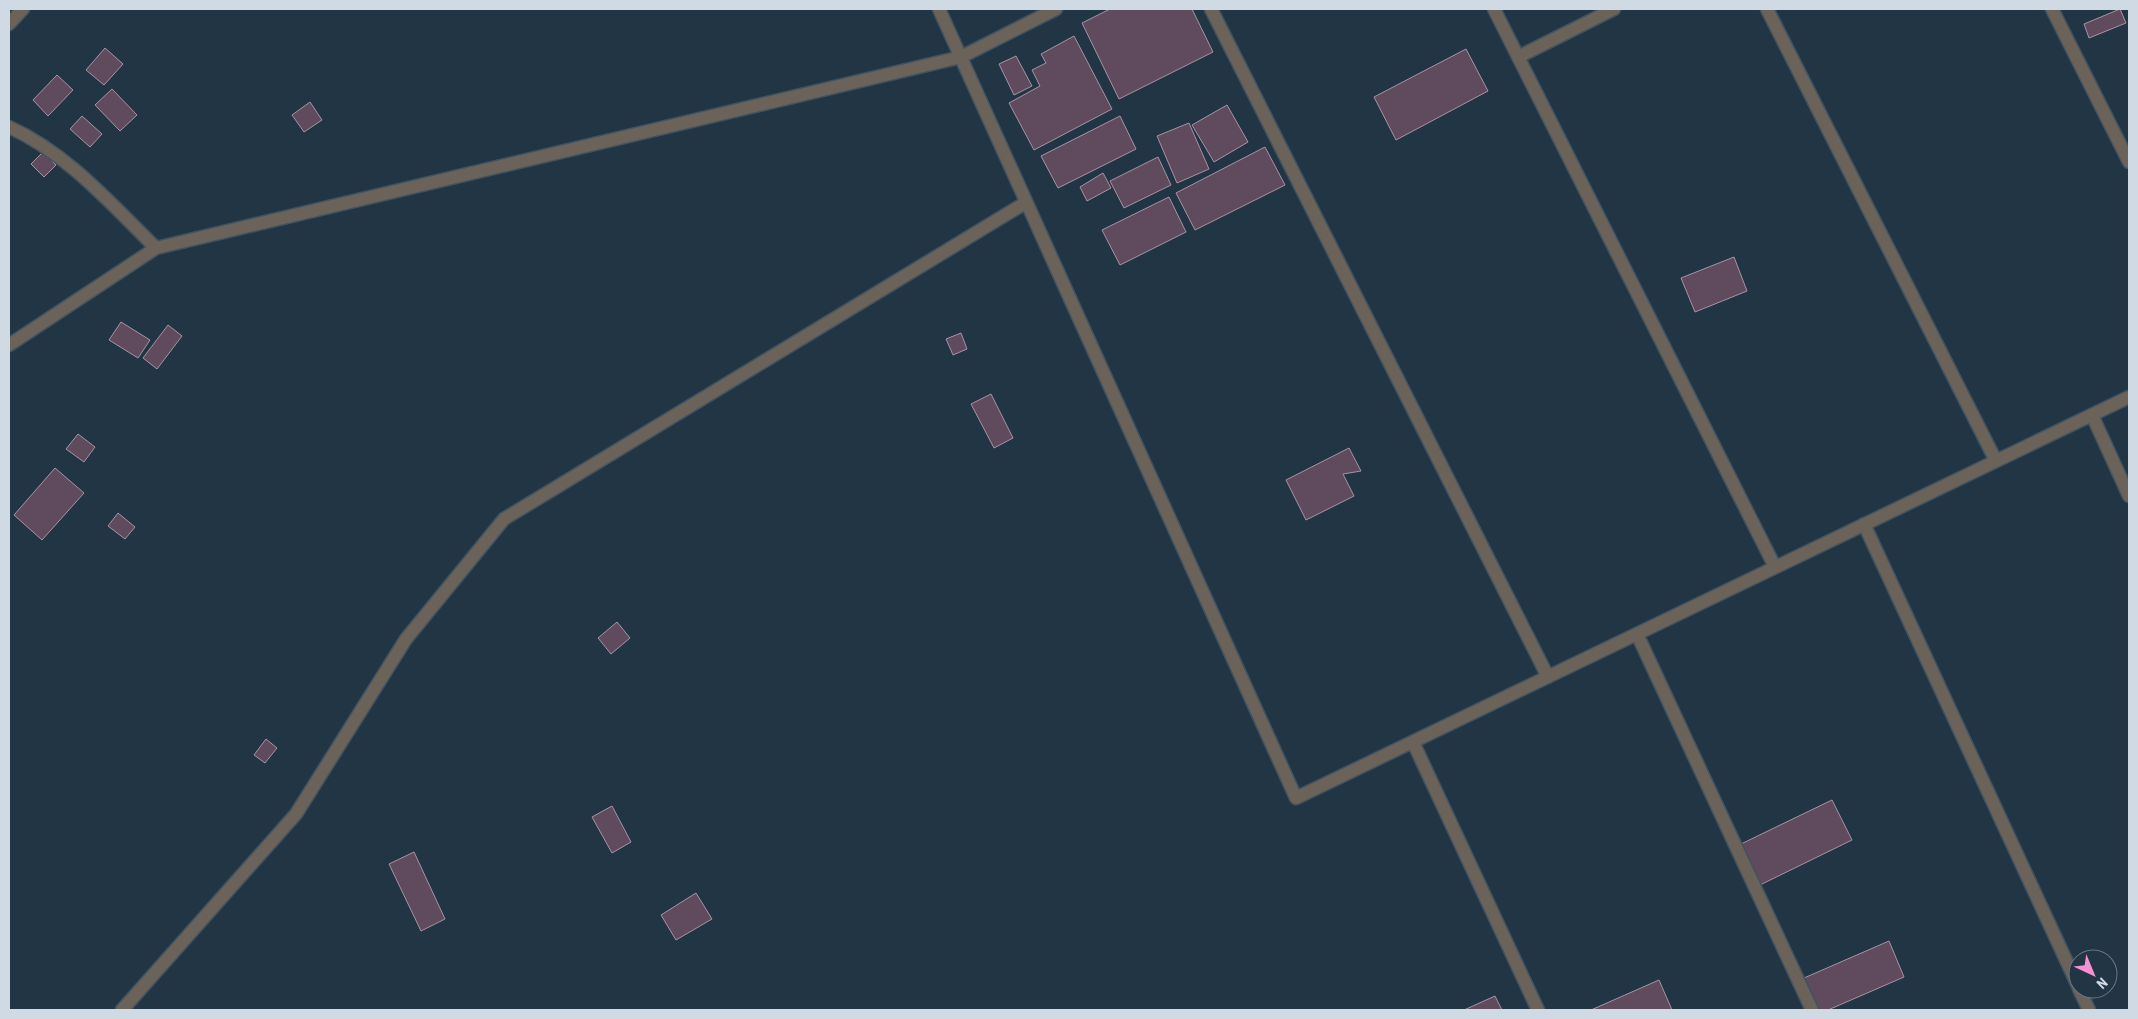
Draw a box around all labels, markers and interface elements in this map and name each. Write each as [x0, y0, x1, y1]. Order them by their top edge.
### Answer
north arrow [2068, 949, 2118, 999]
text: N [2093, 975, 2111, 992]

